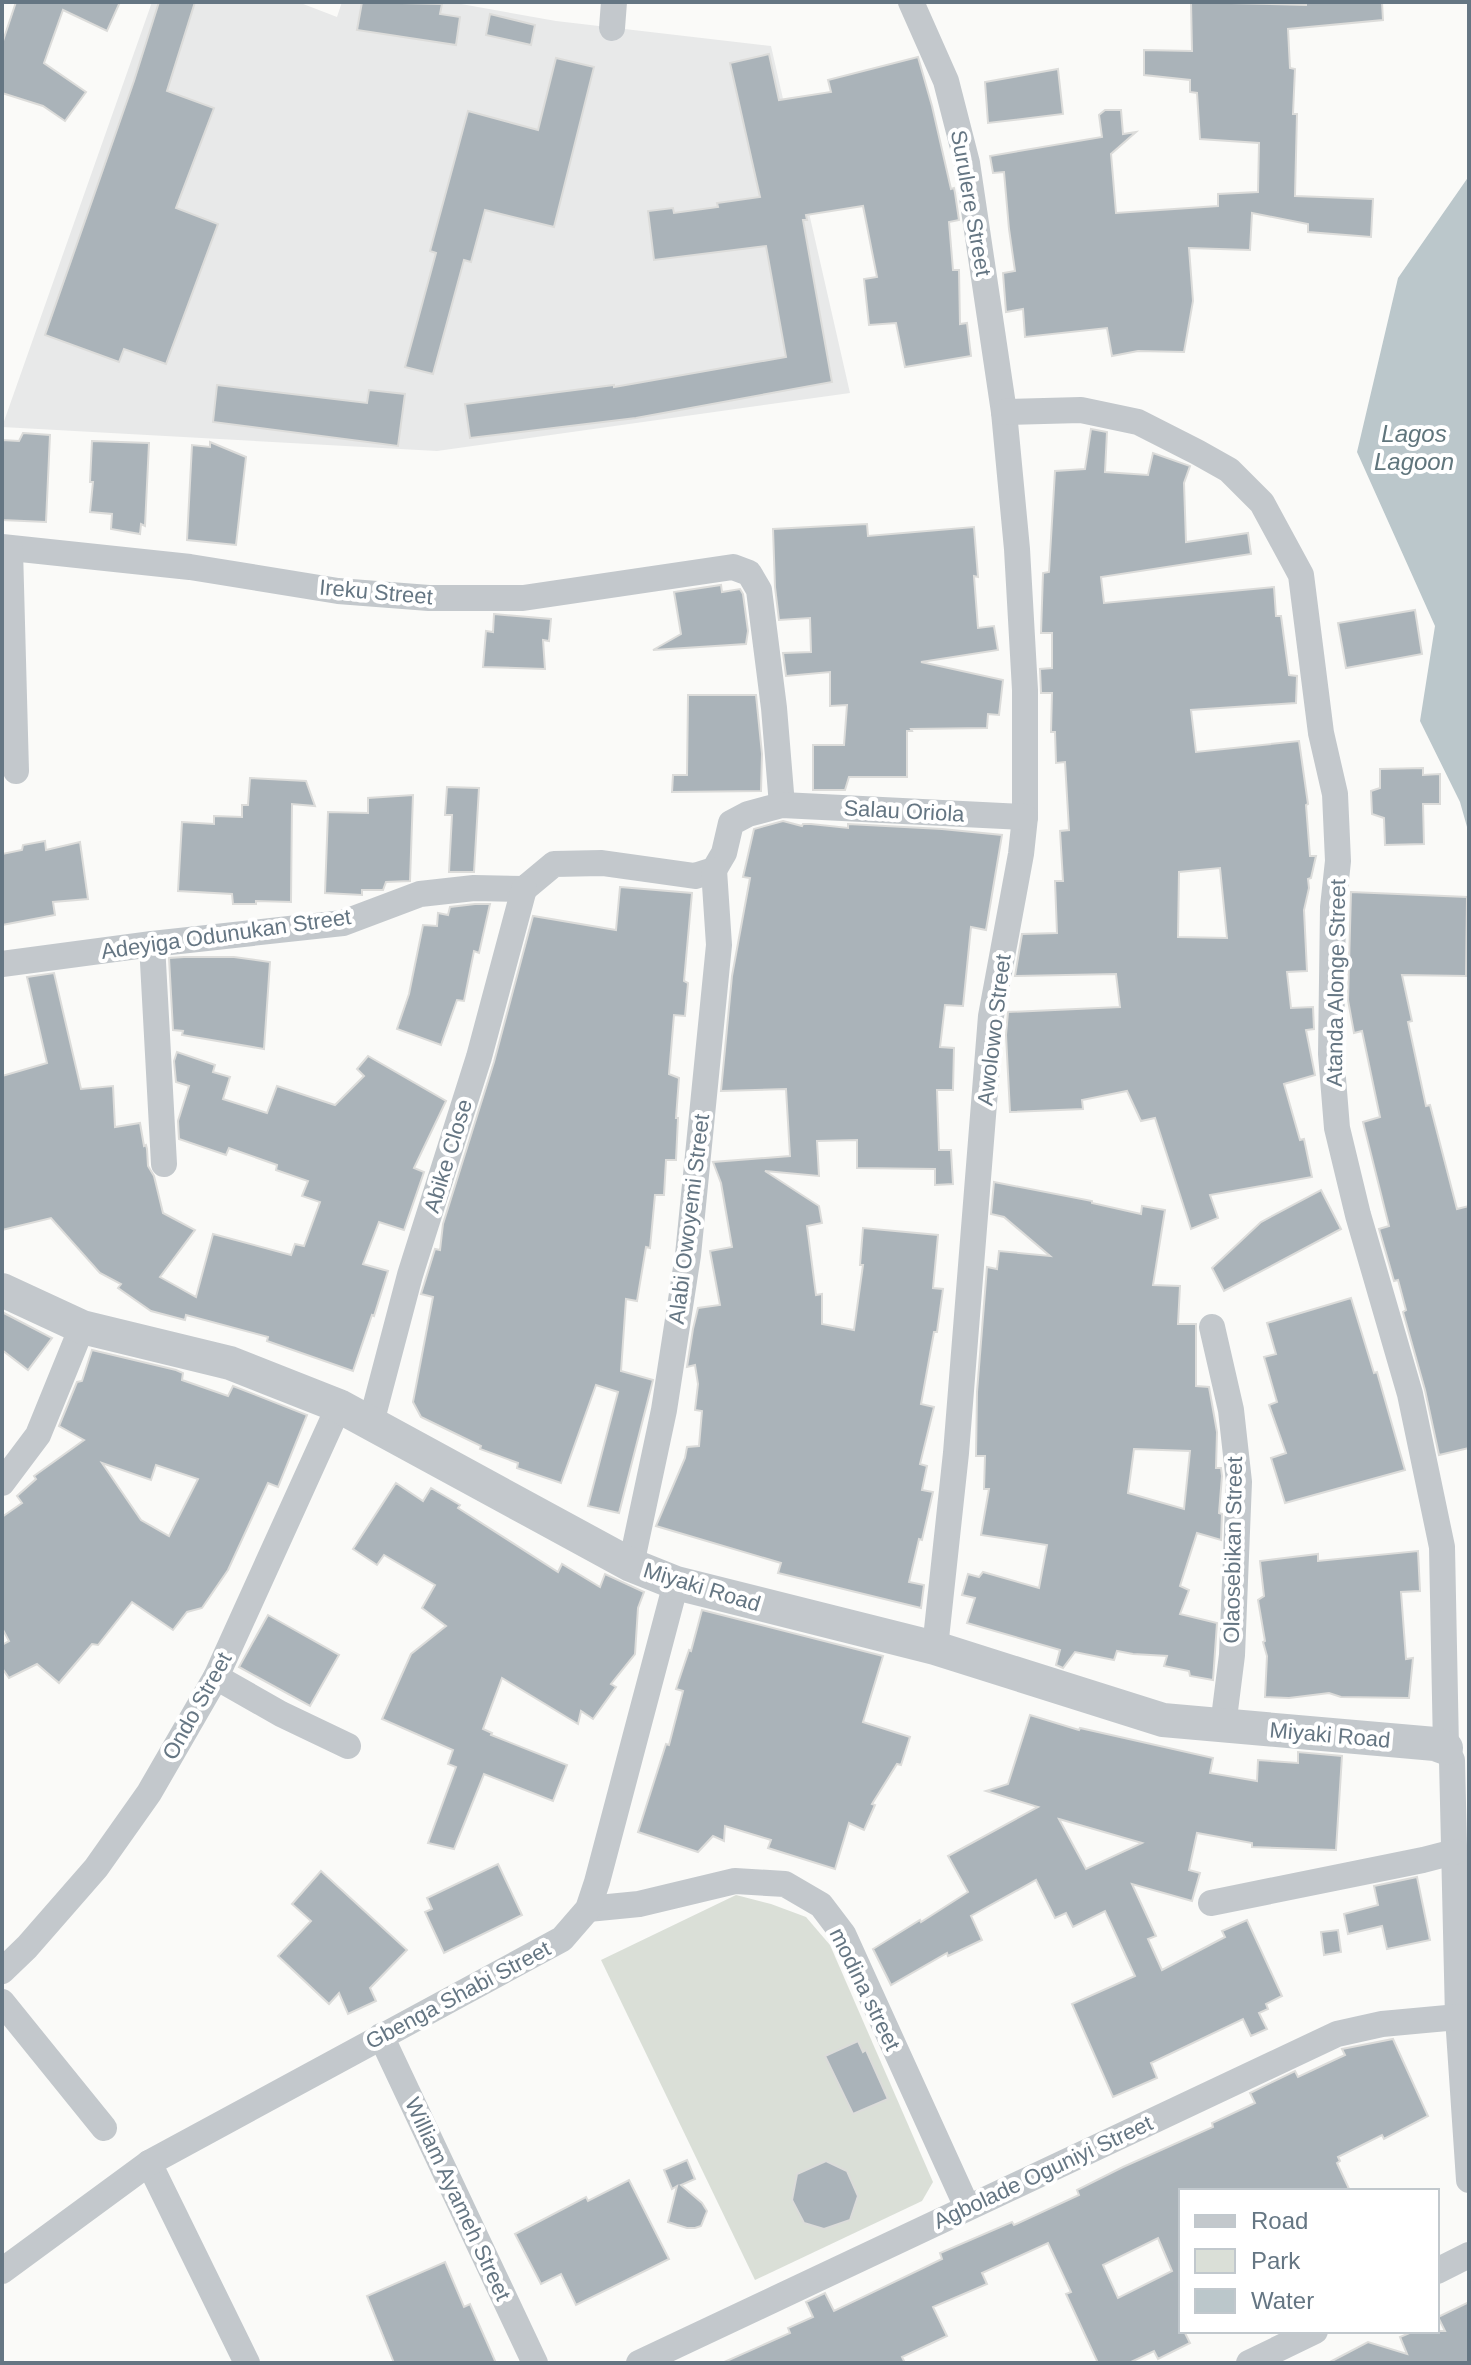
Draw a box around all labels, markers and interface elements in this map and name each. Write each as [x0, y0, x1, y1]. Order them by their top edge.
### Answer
street label: Surulere Street [946, 128, 996, 278]
water label: Lagos Lagoon [1374, 420, 1454, 475]
street label: Ireku Street [318, 575, 434, 609]
street label: Salau Oriola [843, 795, 966, 827]
street label: Atanda Alonge Street [1322, 879, 1350, 1087]
street label: Adeyiga Odunukan Street [100, 904, 352, 964]
street label: Awolowo Street [972, 953, 1016, 1107]
street label: Abike Close [419, 1096, 477, 1216]
street label: Alabi Owoyemi Street [664, 1112, 714, 1326]
street label: Olaosebikan Street [1219, 1456, 1247, 1644]
street label: Miyaki Road [640, 1557, 764, 1617]
street label: Ondo Street [157, 1648, 237, 1764]
street label: Miyaki Road [1269, 1717, 1391, 1753]
street label: modina street [825, 1924, 905, 2054]
street label: Gbenga Shabi Street [361, 1936, 555, 2054]
street label: William Ayameh Street [400, 2094, 516, 2304]
street label: Agbolade Oguniyi Street [930, 2110, 1156, 2234]
legend [1179, 2189, 1439, 2333]
text: Road [1251, 2207, 1308, 2234]
text: Park [1251, 2247, 1301, 2274]
text: Water [1251, 2287, 1314, 2314]

